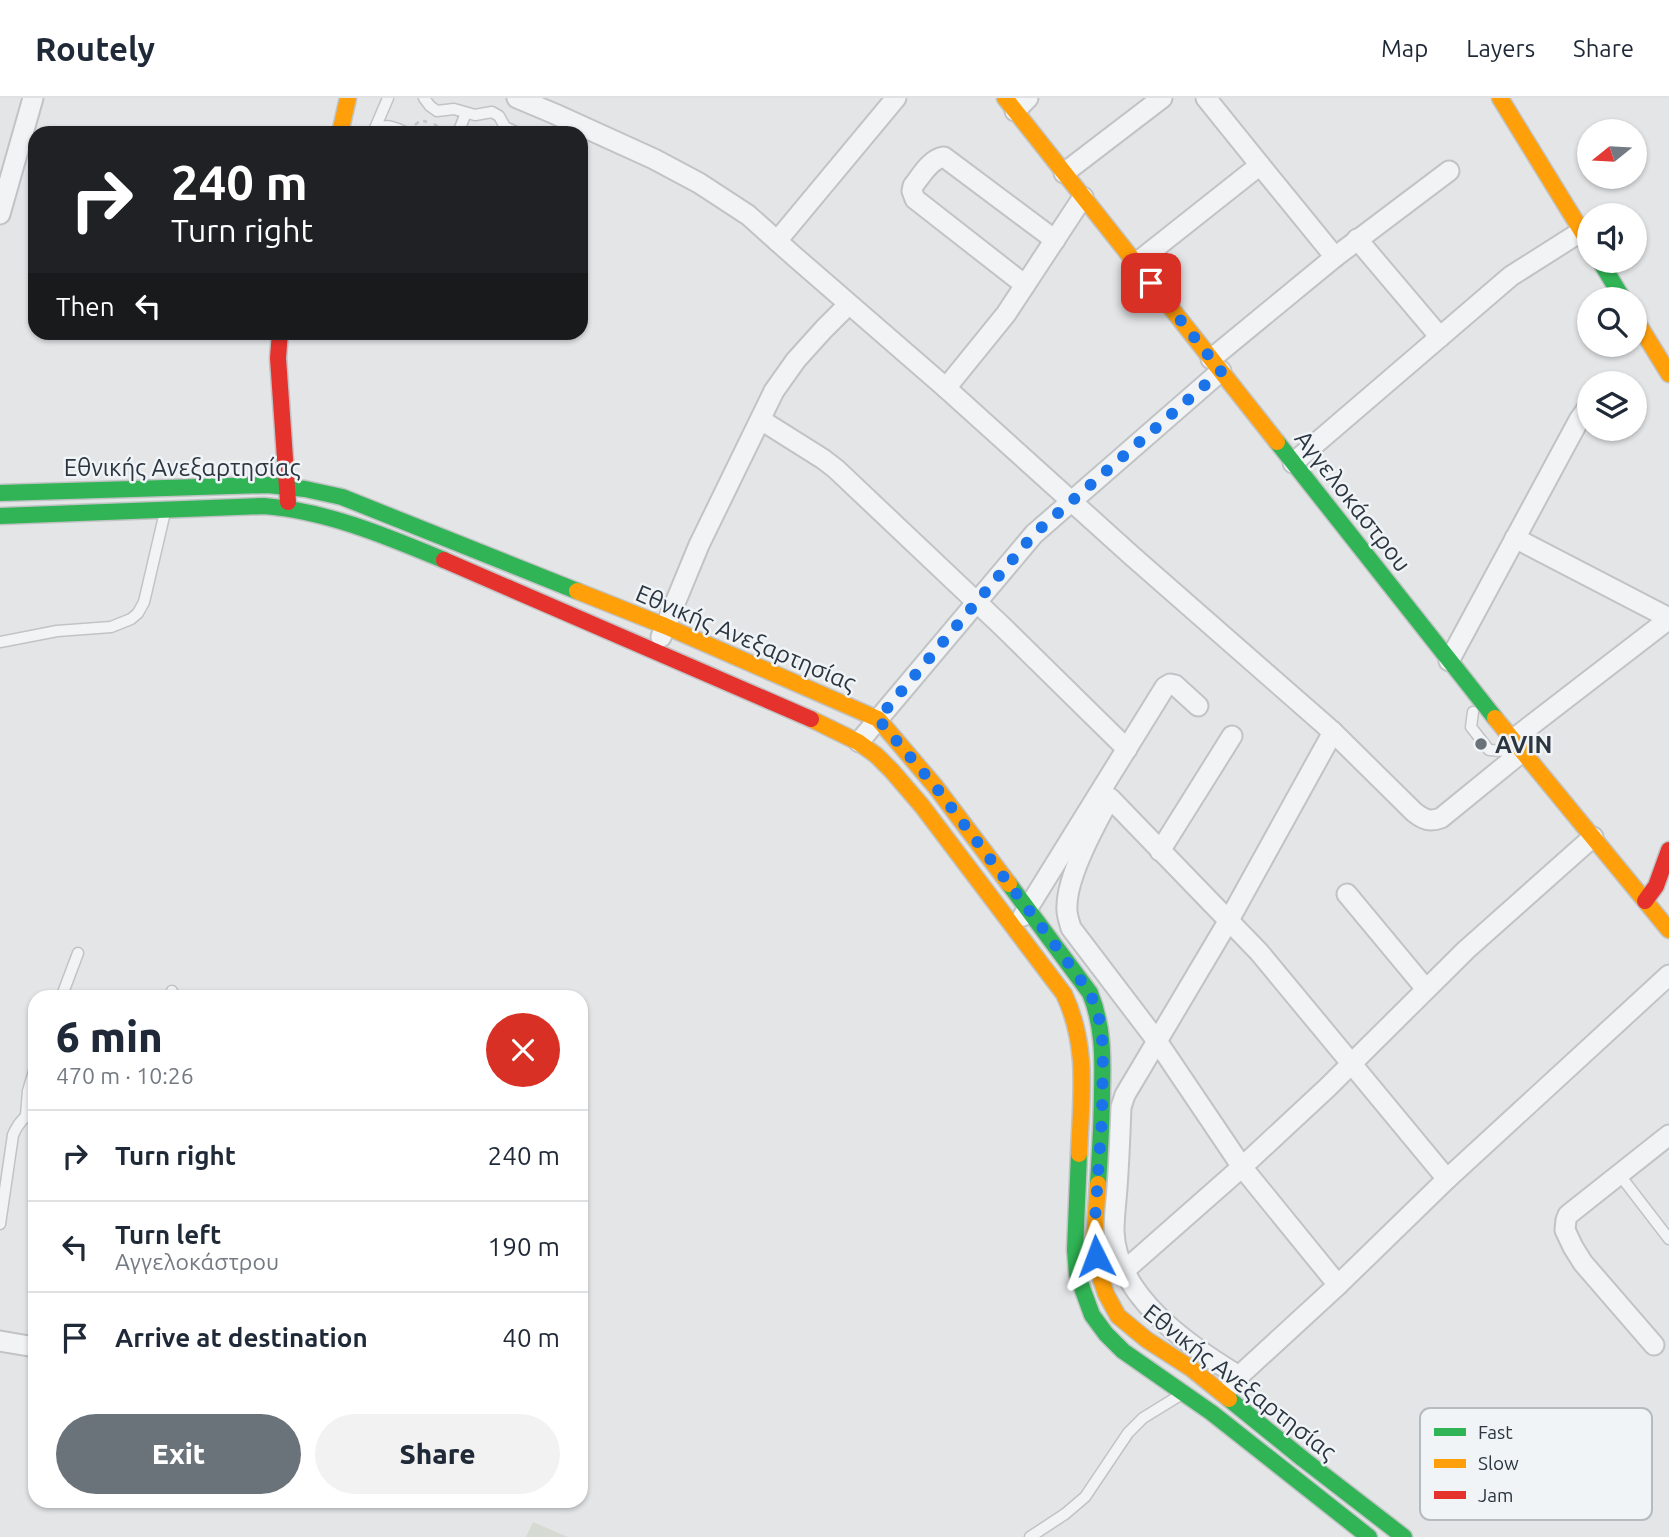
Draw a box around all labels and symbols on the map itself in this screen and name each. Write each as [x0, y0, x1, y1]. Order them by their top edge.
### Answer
north arrow [1577, 119, 1647, 189]
pin [1121, 253, 1181, 313]
street label: Αγγελοκάστρου [1290, 425, 1416, 577]
street label: Εθνικής Ανεξαρτησίας [64, 454, 300, 481]
street label: Εθνικής Ανεξαρτησίας [632, 579, 860, 697]
place label: AVIN [1495, 731, 1552, 758]
marker: AVIN [1473, 736, 1489, 752]
position arrow [1059, 1219, 1133, 1293]
street label: Εθνικής Ανεξαρτησίας [1138, 1299, 1342, 1466]
legend [1420, 1408, 1652, 1520]
text: Fast [1478, 1421, 1513, 1443]
text: Slow [1478, 1452, 1519, 1474]
text: Jam [1478, 1484, 1514, 1506]

